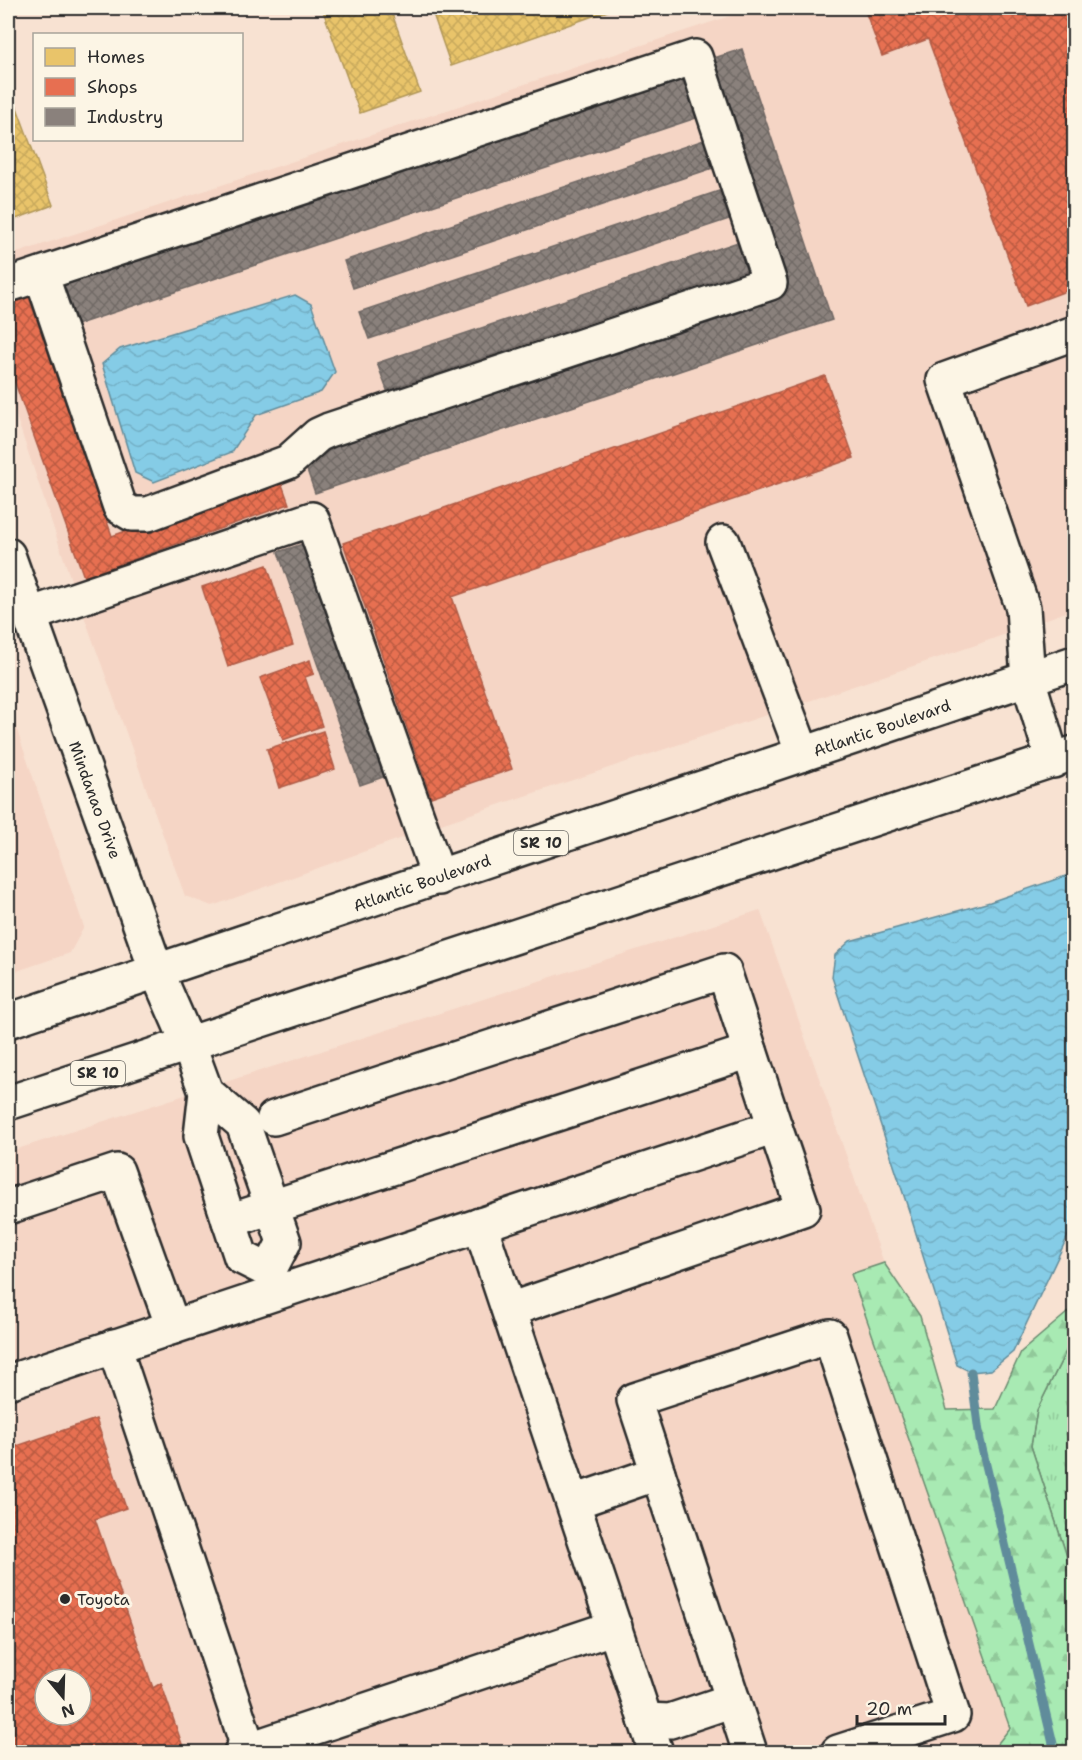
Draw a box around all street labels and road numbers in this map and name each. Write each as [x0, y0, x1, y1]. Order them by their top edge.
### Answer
street label: Atlantic Boulevard [810, 695, 954, 761]
street label: Mindanao Drive [64, 738, 126, 862]
road number: SR 10 [514, 831, 568, 855]
street label: Atlantic Boulevard [350, 850, 494, 916]
road number: SR 10 [71, 1061, 125, 1085]

